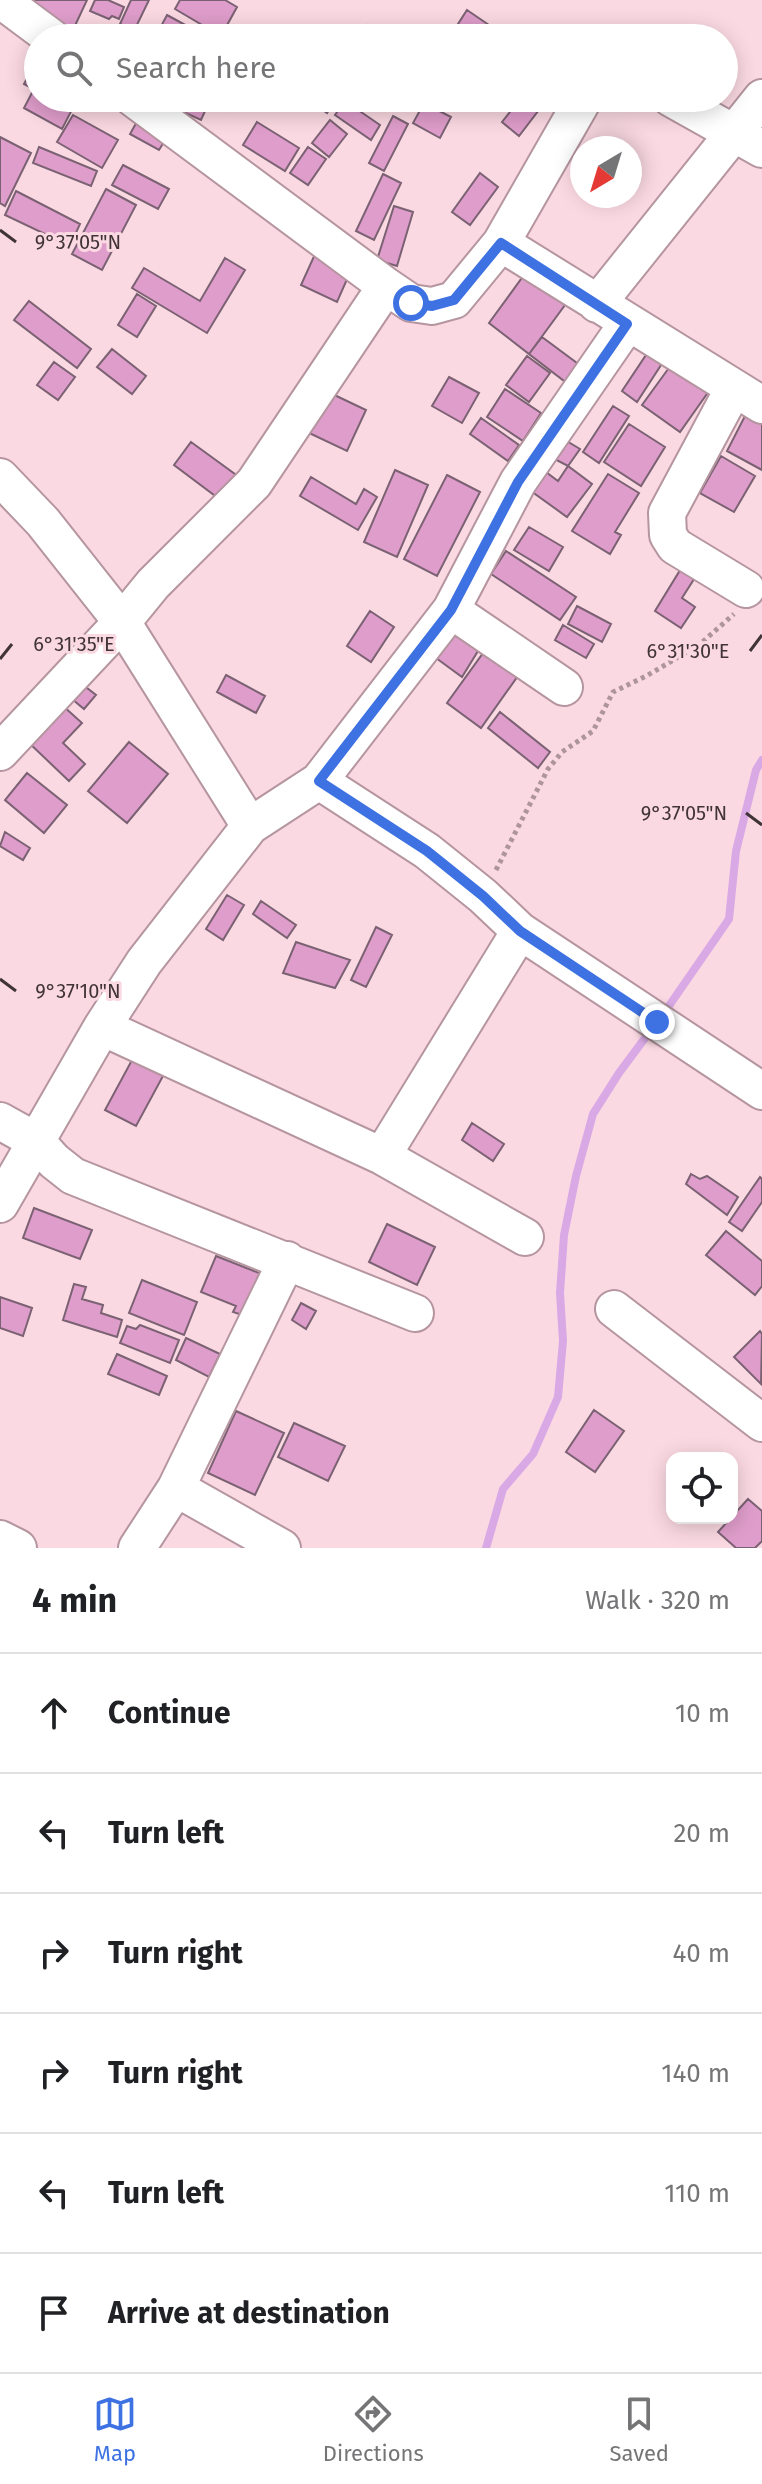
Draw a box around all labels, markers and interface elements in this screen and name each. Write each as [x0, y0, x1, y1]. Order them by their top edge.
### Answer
search box [24, 24, 738, 112]
icon: search [52, 46, 96, 90]
text: Search here [116, 50, 276, 86]
north arrow [570, 136, 642, 208]
text: 9°37'05"N [35, 230, 121, 254]
route start [393, 285, 429, 321]
text: 6°31'35"E [33, 632, 115, 656]
text: 6°31'30"E [646, 639, 730, 663]
text: 9°37'05"N [641, 801, 727, 825]
text: 9°37'10"N [35, 979, 121, 1003]
route end [639, 1004, 675, 1040]
map controls [666, 1452, 738, 1524]
button: locate [666, 1452, 738, 1524]
text: 4 min [32, 1580, 117, 1621]
text: Walk · 320 m [585, 1585, 730, 1616]
icon: ahead [32, 1691, 76, 1735]
text: Continue [108, 1695, 231, 1731]
text: 10 m [675, 1698, 730, 1729]
icon: left [32, 1811, 76, 1855]
text: Turn left [108, 1815, 224, 1851]
text: 20 m [673, 1818, 730, 1849]
icon: right [32, 1931, 76, 1975]
text: Turn right [108, 1935, 243, 1971]
text: 40 m [672, 1938, 730, 1969]
icon: right [32, 2051, 76, 2095]
text: Turn right [108, 2055, 243, 2091]
text: 140 m [661, 2058, 730, 2089]
icon: left [32, 2171, 76, 2215]
text: Turn left [108, 2175, 224, 2211]
text: 110 m [664, 2178, 730, 2209]
icon: arrive [32, 2291, 76, 2335]
text: Arrive at destination [108, 2295, 390, 2331]
tab: Map [93, 2392, 137, 2467]
tab: Directions [323, 2392, 424, 2467]
tab: Saved [610, 2392, 669, 2467]

